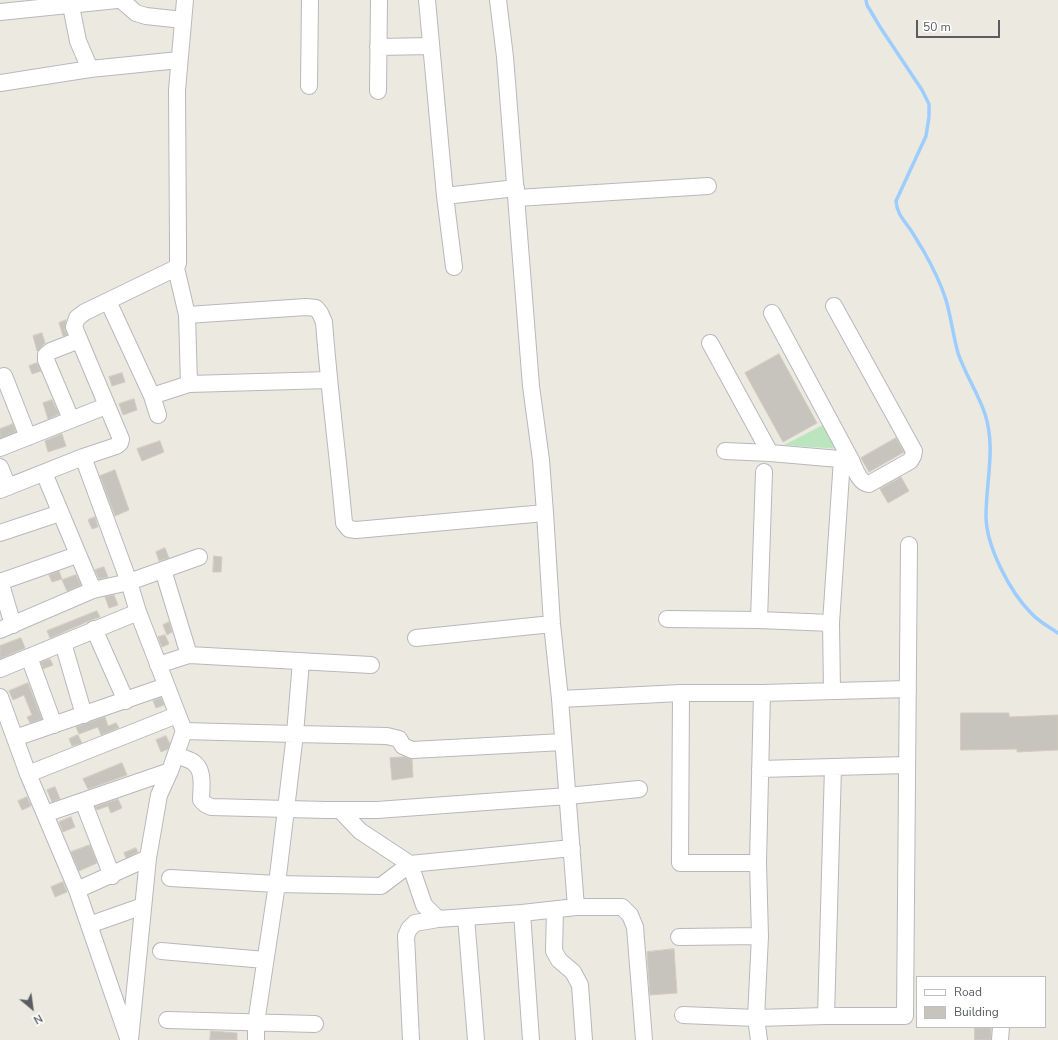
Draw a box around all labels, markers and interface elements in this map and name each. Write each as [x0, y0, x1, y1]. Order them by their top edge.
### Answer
scale bar [918, 12, 1002, 38]
text: 50 m [923, 19, 951, 35]
legend [916, 976, 1046, 1028]
text: Road [954, 984, 982, 1000]
north arrow [12, 988, 52, 1028]
text: Building [954, 1004, 999, 1020]
text: N [31, 1010, 45, 1027]

